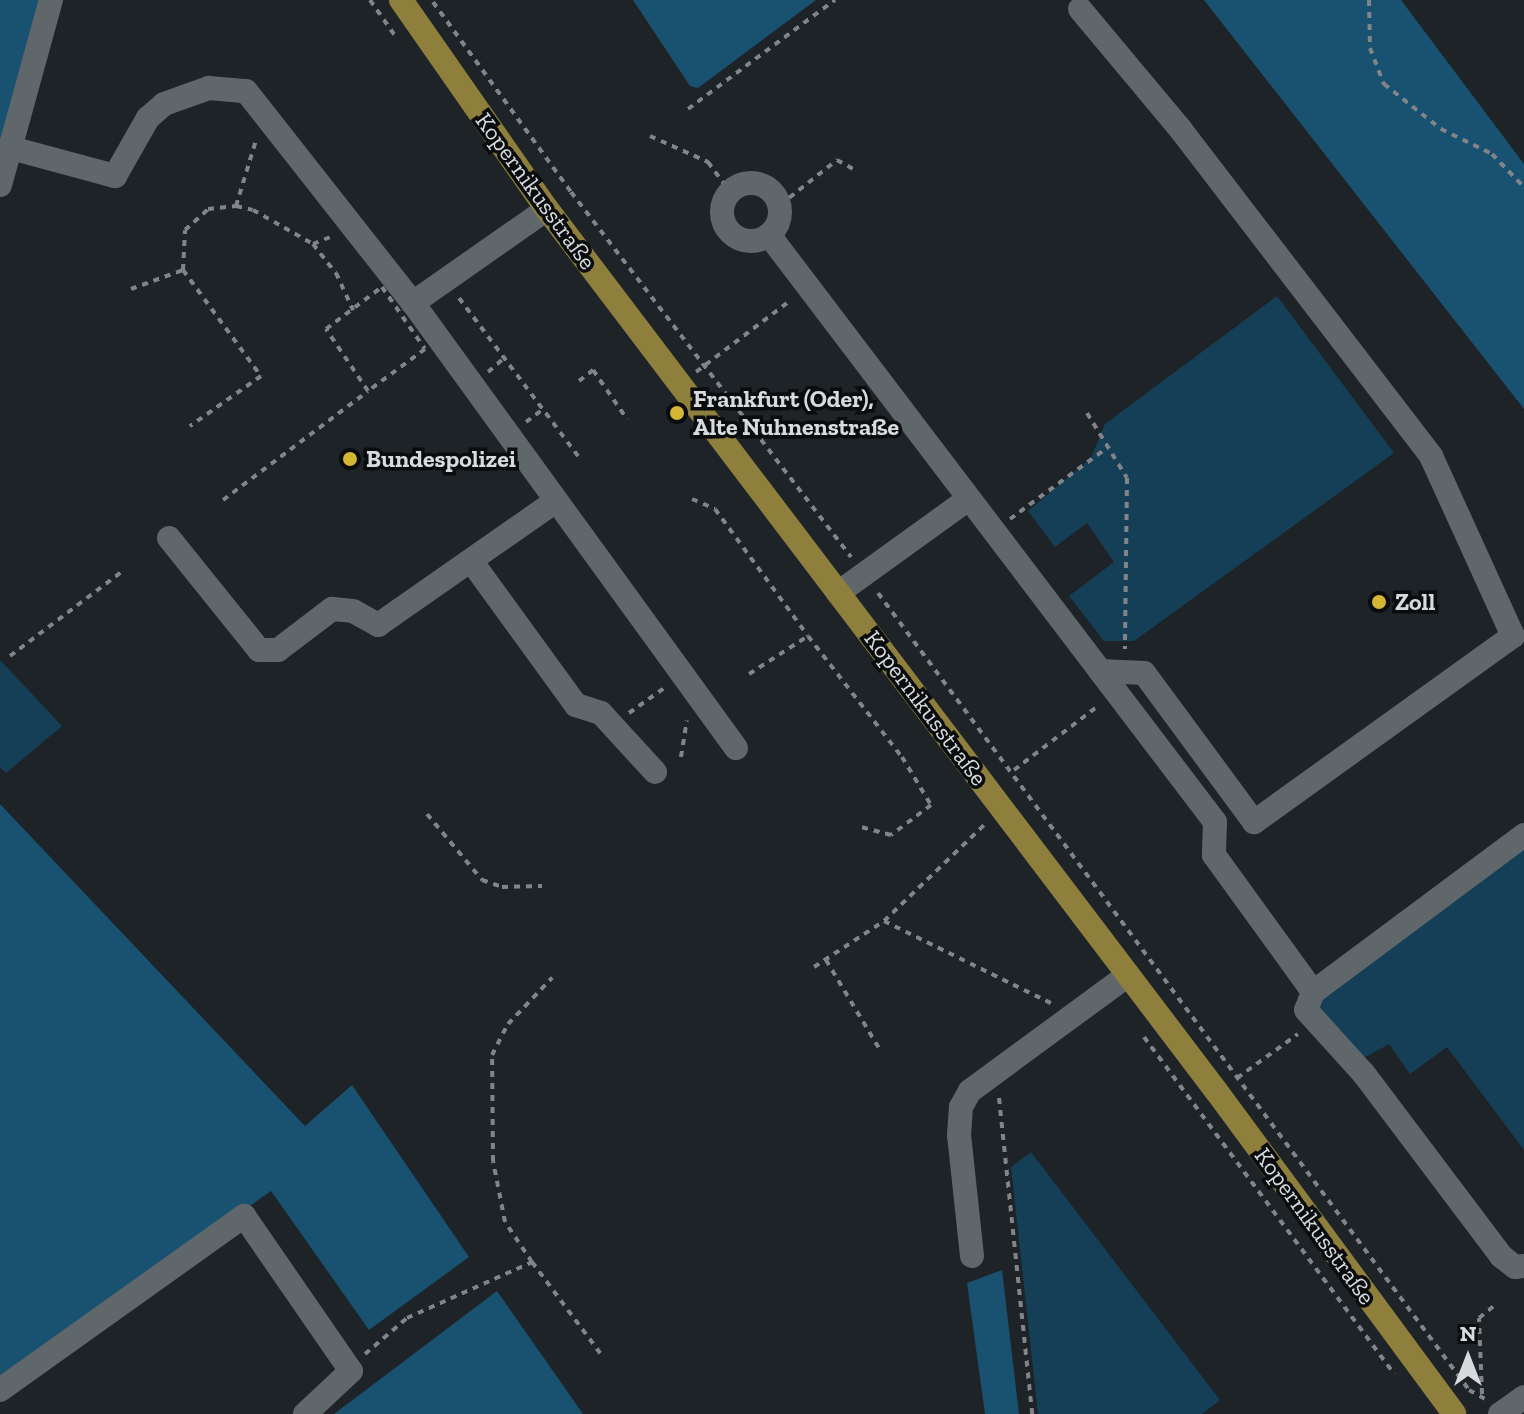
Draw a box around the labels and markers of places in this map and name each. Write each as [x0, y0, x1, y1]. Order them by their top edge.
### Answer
place label: Frankfurt (Oder), Alte Nuhnenstraße [693, 385, 899, 441]
marker: Frankfurt (Oder), Alte Nuhnenstraße [668, 404, 686, 422]
place label: Bundespolizei [366, 445, 516, 473]
marker: Bundespolizei [341, 450, 359, 468]
place label: Zoll [1395, 588, 1435, 616]
marker: Zoll [1370, 593, 1388, 611]

